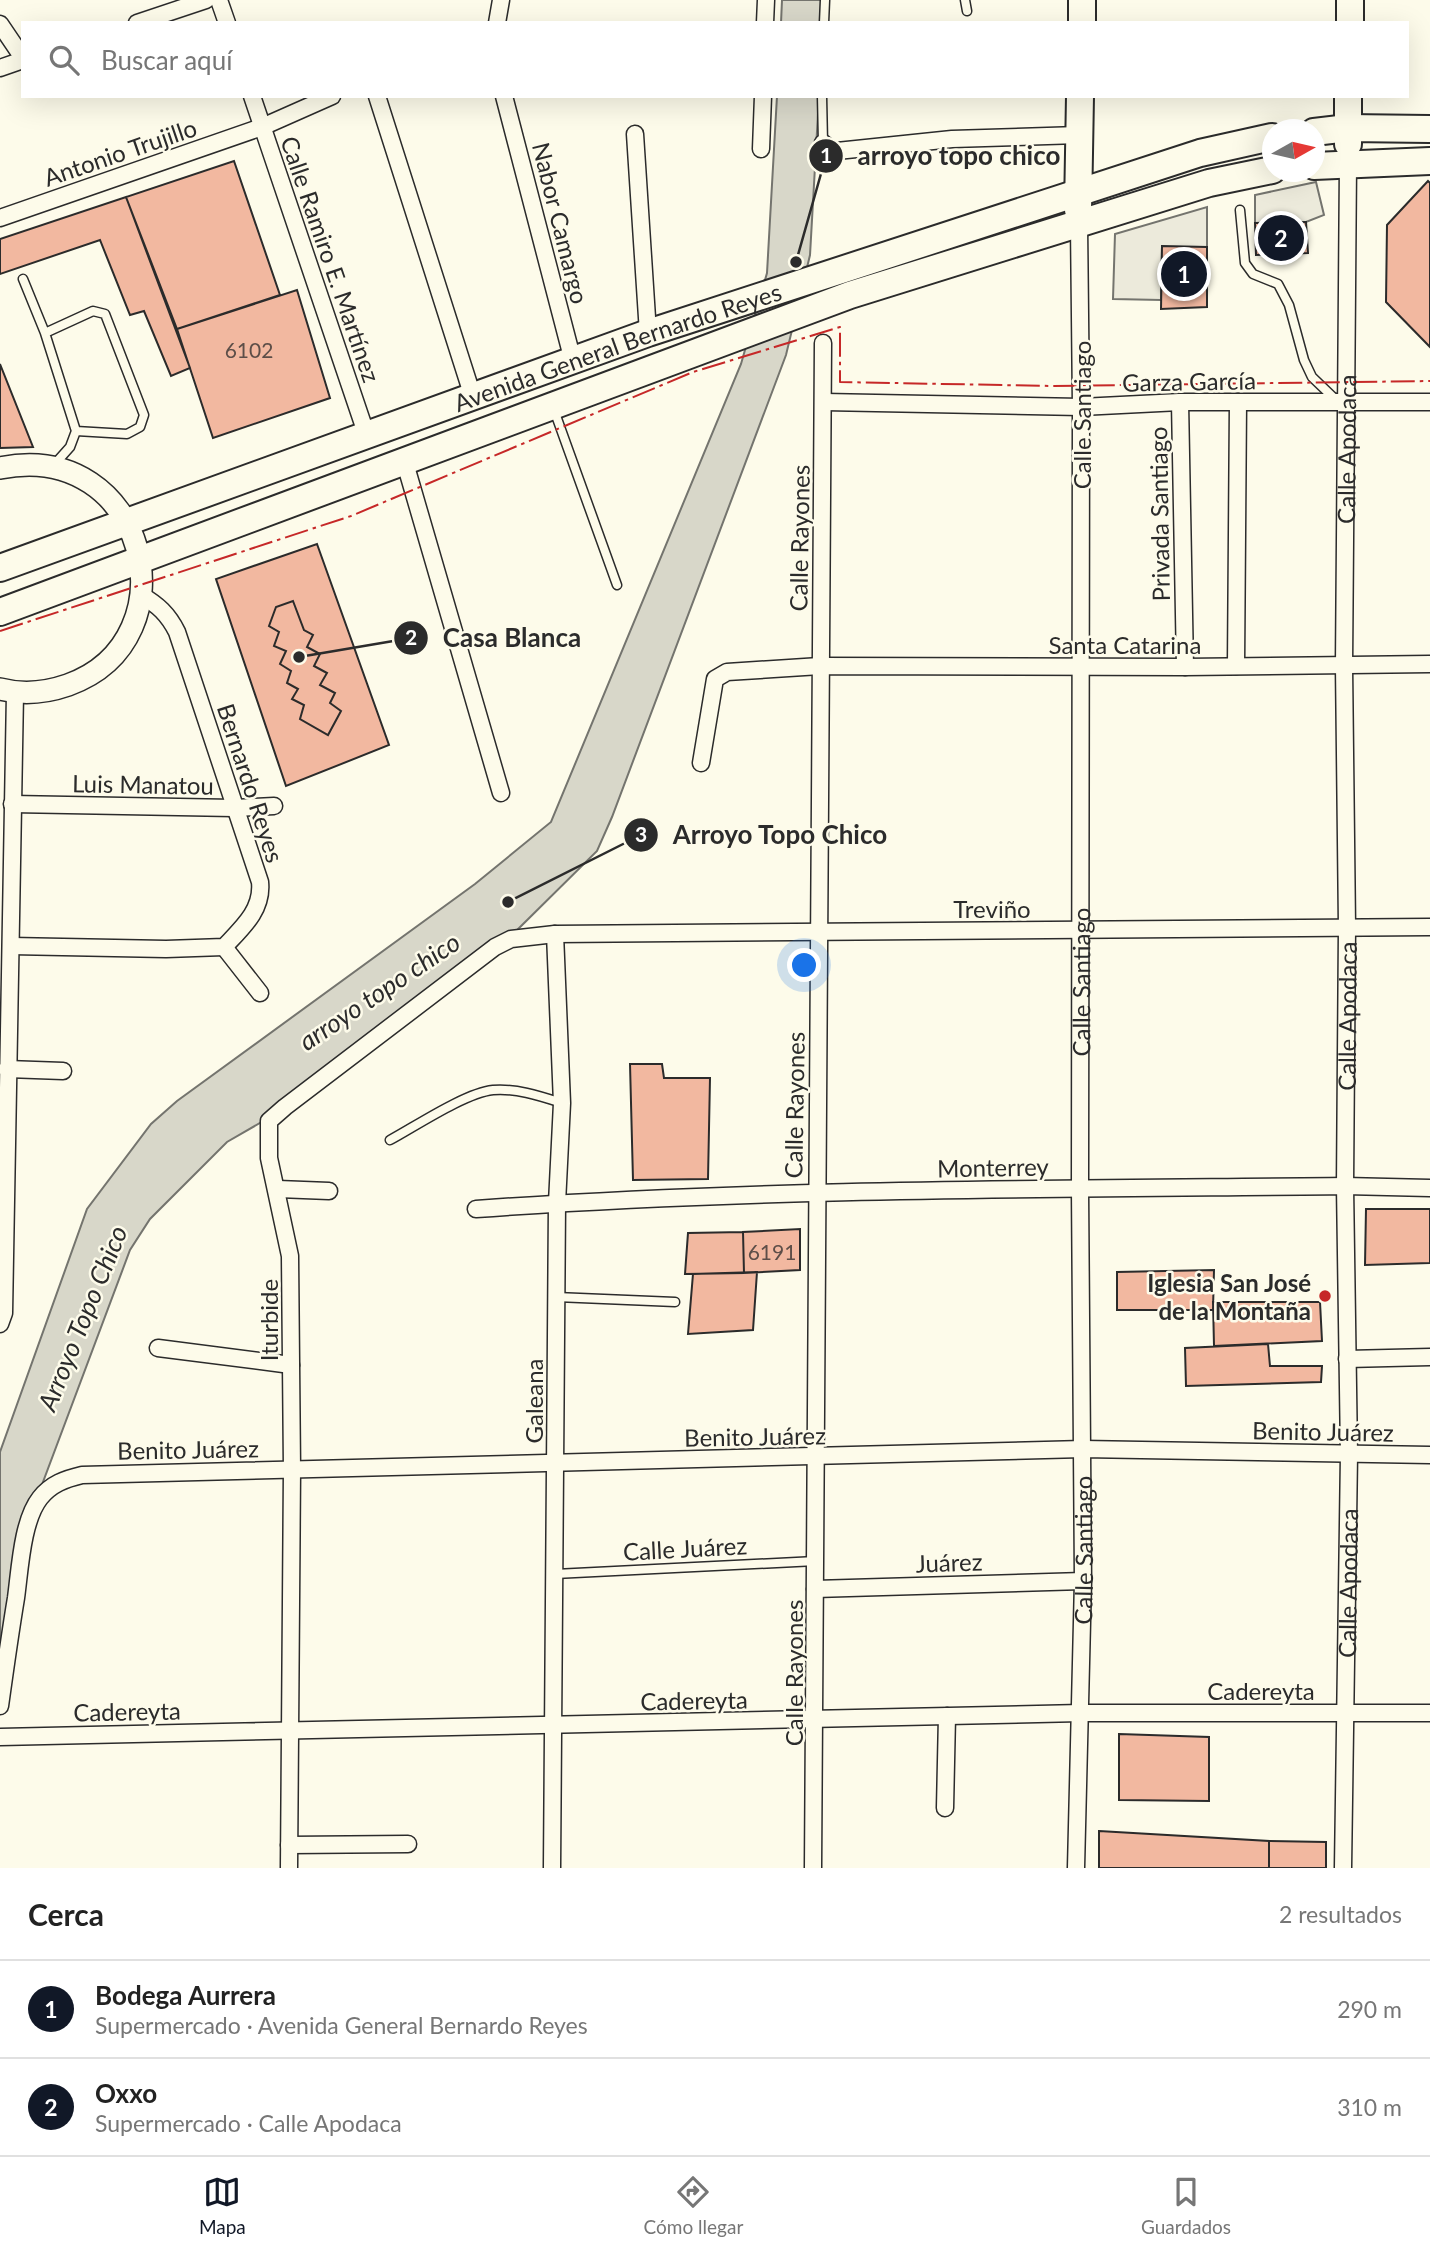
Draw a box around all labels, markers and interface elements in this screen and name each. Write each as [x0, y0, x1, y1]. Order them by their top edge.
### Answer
search box [21, 21, 1409, 98]
icon: search [45, 41, 83, 79]
text: Buscar aquí [101, 44, 232, 76]
street label: Antonio Trujillo [40, 112, 200, 192]
north arrow [1262, 119, 1325, 182]
street label: Calle Ramiro E. Martínez [275, 132, 387, 386]
callout: arroyo topo chico [808, 132, 1074, 179]
street label: Nabor Camargo [527, 139, 595, 307]
text: arroyo topo chico [858, 139, 1060, 171]
text: 1 [820, 142, 832, 167]
pin: 2 [1258, 212, 1304, 264]
pin: 1 [1161, 248, 1207, 300]
street label: Avenida General Bernardo Reyes [450, 276, 785, 417]
house number: 6102 [225, 337, 273, 362]
street label: Calle Santiago [1067, 341, 1096, 489]
street label: Garza García [1122, 365, 1256, 397]
street label: Calle Apodaca [1331, 374, 1361, 524]
street label: Privada Santiago [1143, 426, 1175, 602]
street label: Calle Rayones [783, 464, 815, 612]
callout: Casa Blanca [394, 615, 595, 662]
text: Casa Blanca [443, 621, 581, 653]
text: 2 [405, 624, 417, 649]
street label: Santa Catarina [1049, 630, 1201, 659]
street label: Bernardo Reyes [212, 700, 290, 866]
street label: Luis Manatou [72, 768, 214, 800]
callout: Arroyo Topo Chico [623, 811, 901, 858]
text: Arroyo Topo Chico [672, 818, 887, 850]
text: 3 [635, 821, 647, 846]
street label: Treviño [953, 894, 1031, 923]
street label: Calle Santiago [1066, 908, 1095, 1057]
water label: arroyo topo chico [292, 925, 466, 1057]
street label: Calle Apodaca [1331, 941, 1361, 1091]
your location [787, 948, 821, 982]
street label: Calle Rayones [778, 1031, 810, 1179]
street label: Monterrey [937, 1152, 1050, 1182]
water label: Arroyo Topo Chico [30, 1221, 134, 1416]
house number: 6191 [748, 1239, 796, 1264]
place label: Iglesia San José de la Montaña [1147, 1268, 1311, 1325]
street label: Iturbide [254, 1279, 283, 1361]
marker: Iglesia San José de la Montaña [1317, 1288, 1333, 1304]
street label: Galeana [519, 1359, 548, 1443]
street label: Benito Juárez [1252, 1415, 1394, 1447]
street label: Benito Juárez [684, 1420, 826, 1452]
street label: Benito Juárez [117, 1433, 259, 1465]
street label: Calle Santiago [1067, 1476, 1098, 1625]
street label: Calle Apodaca [1332, 1508, 1363, 1658]
street label: Calle Juárez [622, 1530, 748, 1566]
street label: Juárez [915, 1546, 983, 1578]
street label: Calle Rayones [779, 1600, 808, 1746]
street label: Cadereyta [1207, 1676, 1315, 1705]
street label: Cadereyta [640, 1685, 748, 1715]
street label: Cadereyta [73, 1696, 181, 1726]
text: Cerca [28, 1896, 104, 1932]
text: 2 resultados [1279, 1900, 1402, 1928]
text: Bodega Aurrera [95, 1979, 276, 2011]
text: 1 [44, 1995, 58, 2023]
text: 290 m [1337, 1995, 1402, 2023]
text: Supermercado · Avenida General Bernardo Reyes [95, 2011, 588, 2039]
text: Oxxo [95, 2077, 157, 2109]
text: 2 [44, 2093, 58, 2121]
text: 310 m [1337, 2093, 1402, 2121]
text: Supermercado · Calle Apodaca [95, 2109, 402, 2137]
tab: Mapa [199, 2173, 246, 2238]
tab: Cómo llegar [644, 2173, 743, 2238]
tab: Guardados [1141, 2173, 1231, 2238]

